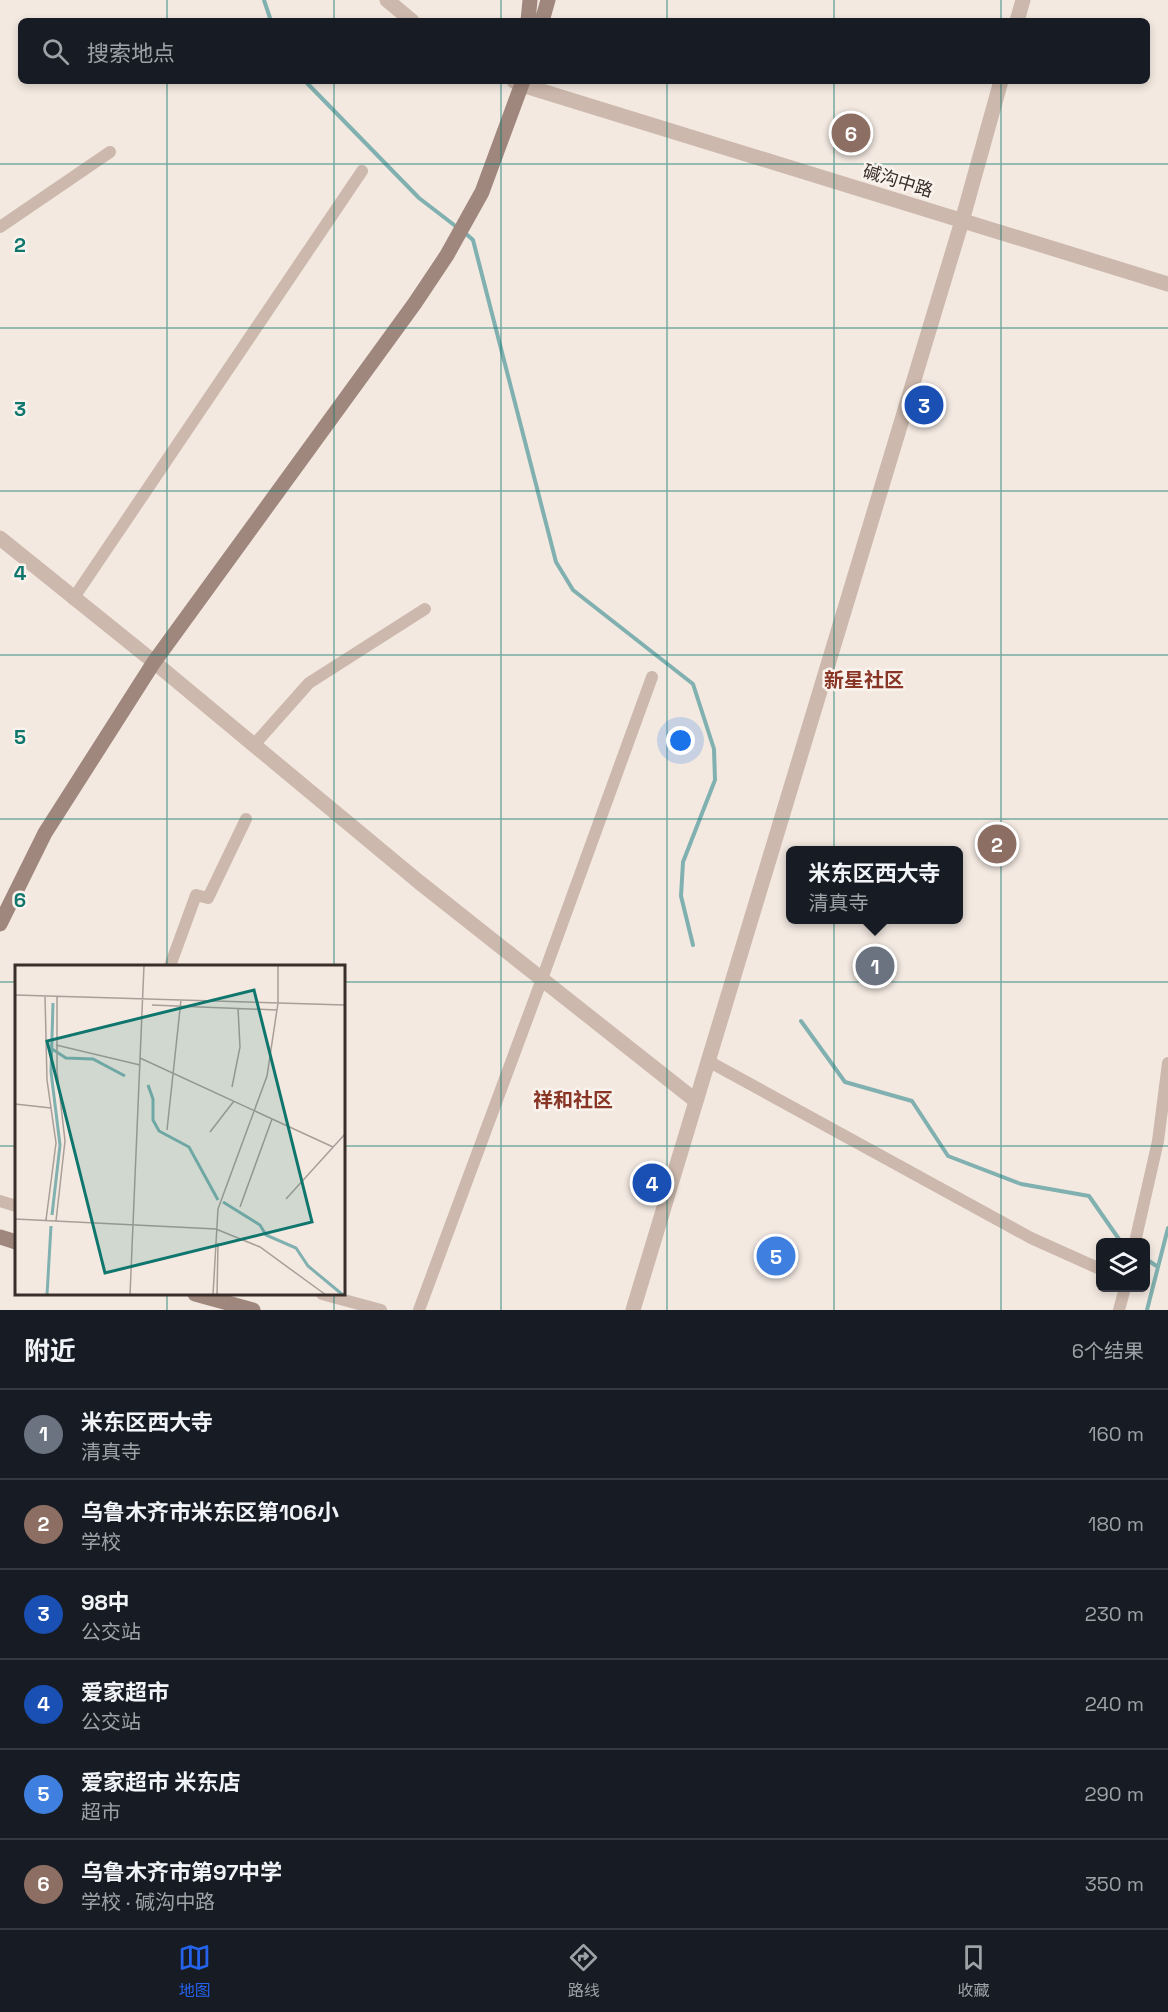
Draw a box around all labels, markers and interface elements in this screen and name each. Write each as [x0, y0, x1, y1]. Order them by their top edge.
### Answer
search box [18, 18, 1150, 84]
icon: search [39, 35, 72, 68]
text: 搜索地点 [87, 39, 175, 67]
pin: 6 [832, 110, 870, 156]
street label: 碱沟中路 [860, 159, 936, 202]
text: 2 [14, 232, 26, 258]
pin: 3 [904, 382, 944, 428]
text: 3 [14, 396, 26, 422]
text: 4 [14, 560, 27, 586]
district label: 新星社区 [824, 667, 904, 693]
text: 5 [14, 724, 26, 750]
your location [666, 726, 695, 755]
pin: 2 [978, 822, 1016, 866]
popup [786, 846, 963, 924]
text: 米东区西大寺 [808, 859, 941, 887]
text: 6 [14, 887, 26, 913]
text: 清真寺 [808, 890, 868, 916]
pin: 1 [856, 944, 894, 988]
inset map [15, 965, 345, 1295]
district label: 祥和社区 [533, 1087, 613, 1113]
pin: 4 [632, 1160, 672, 1206]
pin: 5 [756, 1234, 796, 1278]
map controls [1096, 1238, 1150, 1292]
button: layers [1096, 1238, 1150, 1292]
text: 附近 [24, 1334, 76, 1368]
text: 6个结果 [1072, 1338, 1144, 1364]
text: 米东区西大寺 [81, 1408, 213, 1436]
text: 1 [39, 1421, 48, 1447]
text: 160 m [1088, 1421, 1144, 1447]
text: 清真寺 [81, 1439, 141, 1465]
text: 乌鲁木齐市米东区第106小 [81, 1498, 339, 1526]
text: 2 [38, 1511, 49, 1537]
text: 180 m [1088, 1511, 1144, 1537]
text: 学校 [81, 1529, 121, 1555]
text: 98中 [81, 1588, 130, 1616]
text: 3 [37, 1601, 50, 1627]
text: 230 m [1085, 1601, 1144, 1627]
text: 公交站 [81, 1619, 141, 1645]
text: 爱家超市 [81, 1678, 169, 1706]
text: 4 [37, 1691, 50, 1717]
text: 240 m [1085, 1691, 1144, 1717]
text: 公交站 [81, 1709, 141, 1735]
text: 爱家超市 米东店 [81, 1768, 241, 1796]
text: 5 [38, 1781, 50, 1807]
text: 290 m [1085, 1781, 1144, 1807]
text: 超市 [81, 1799, 121, 1825]
text: 乌鲁木齐市第97中学 [81, 1858, 282, 1886]
text: 6 [37, 1871, 50, 1897]
text: 350 m [1085, 1871, 1144, 1897]
text: 学校 · 碱沟中路 [81, 1889, 215, 1915]
tab: 地图 [178, 1941, 211, 2001]
tab: 路线 [567, 1941, 600, 2001]
tab: 收藏 [957, 1941, 990, 2001]

